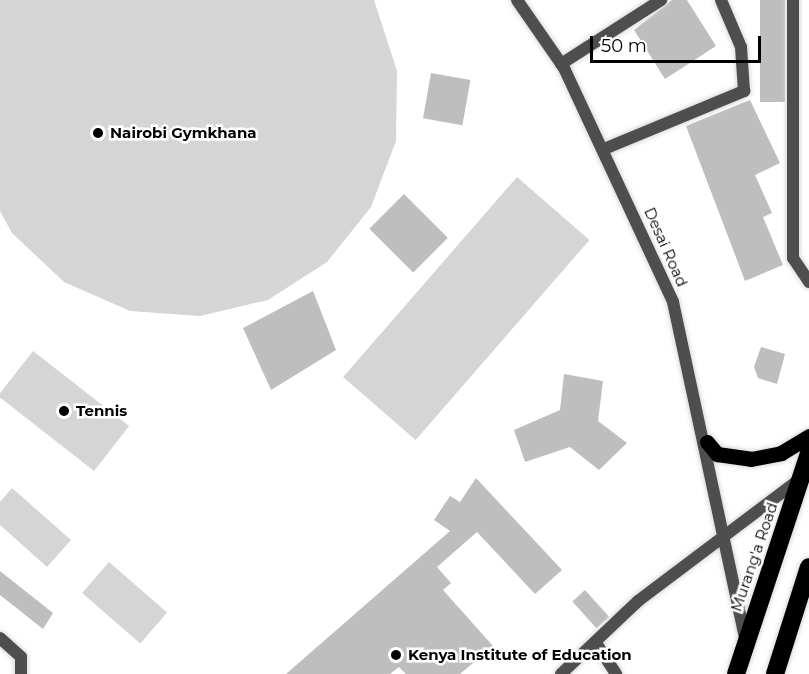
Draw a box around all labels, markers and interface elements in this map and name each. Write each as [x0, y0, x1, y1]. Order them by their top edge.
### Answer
scale bar [593, 24, 764, 62]
text: 50 m [601, 35, 647, 57]
place label: Nairobi Gymkhana [110, 124, 256, 142]
marker: Nairobi Gymkhana [91, 126, 105, 140]
street label: Desai Road [641, 205, 691, 289]
place label: Tennis [76, 402, 127, 420]
marker: Tennis [57, 404, 71, 418]
street label: Murang'a Road [727, 500, 781, 614]
place label: Kenya Institute of Education [408, 646, 632, 664]
marker: Kenya Institute of Education [389, 648, 403, 662]

